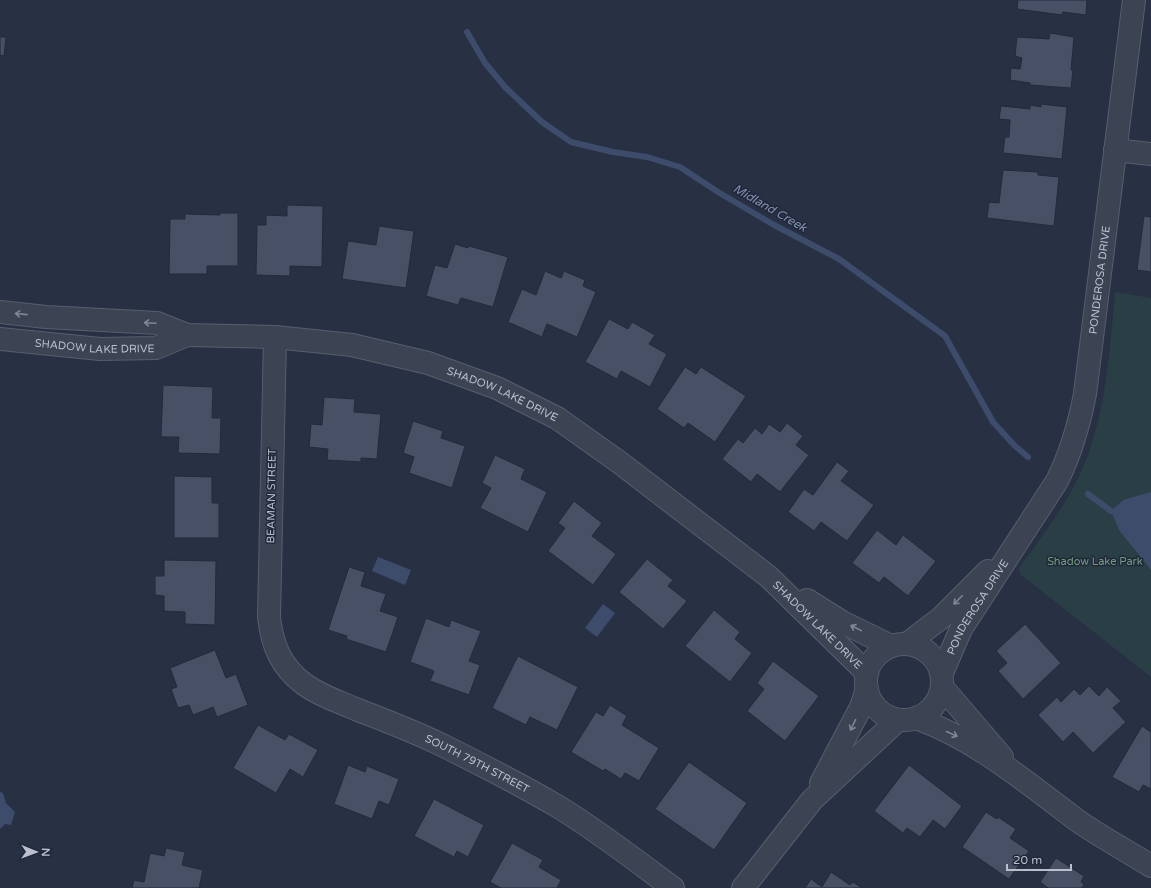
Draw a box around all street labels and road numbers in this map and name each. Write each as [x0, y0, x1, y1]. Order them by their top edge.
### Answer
street label: PONDEROSA DRIVE [1087, 225, 1113, 335]
street label: SHADOW LAKE DRIVE [34, 337, 155, 356]
street label: SHADOW LAKE DRIVE [445, 364, 560, 424]
street label: BEAMAN STREET [264, 448, 279, 544]
street label: PONDEROSA DRIVE [945, 557, 1011, 657]
street label: SHADOW LAKE DRIVE [770, 578, 865, 672]
street label: SOUTH 79TH STREET [423, 732, 532, 796]

